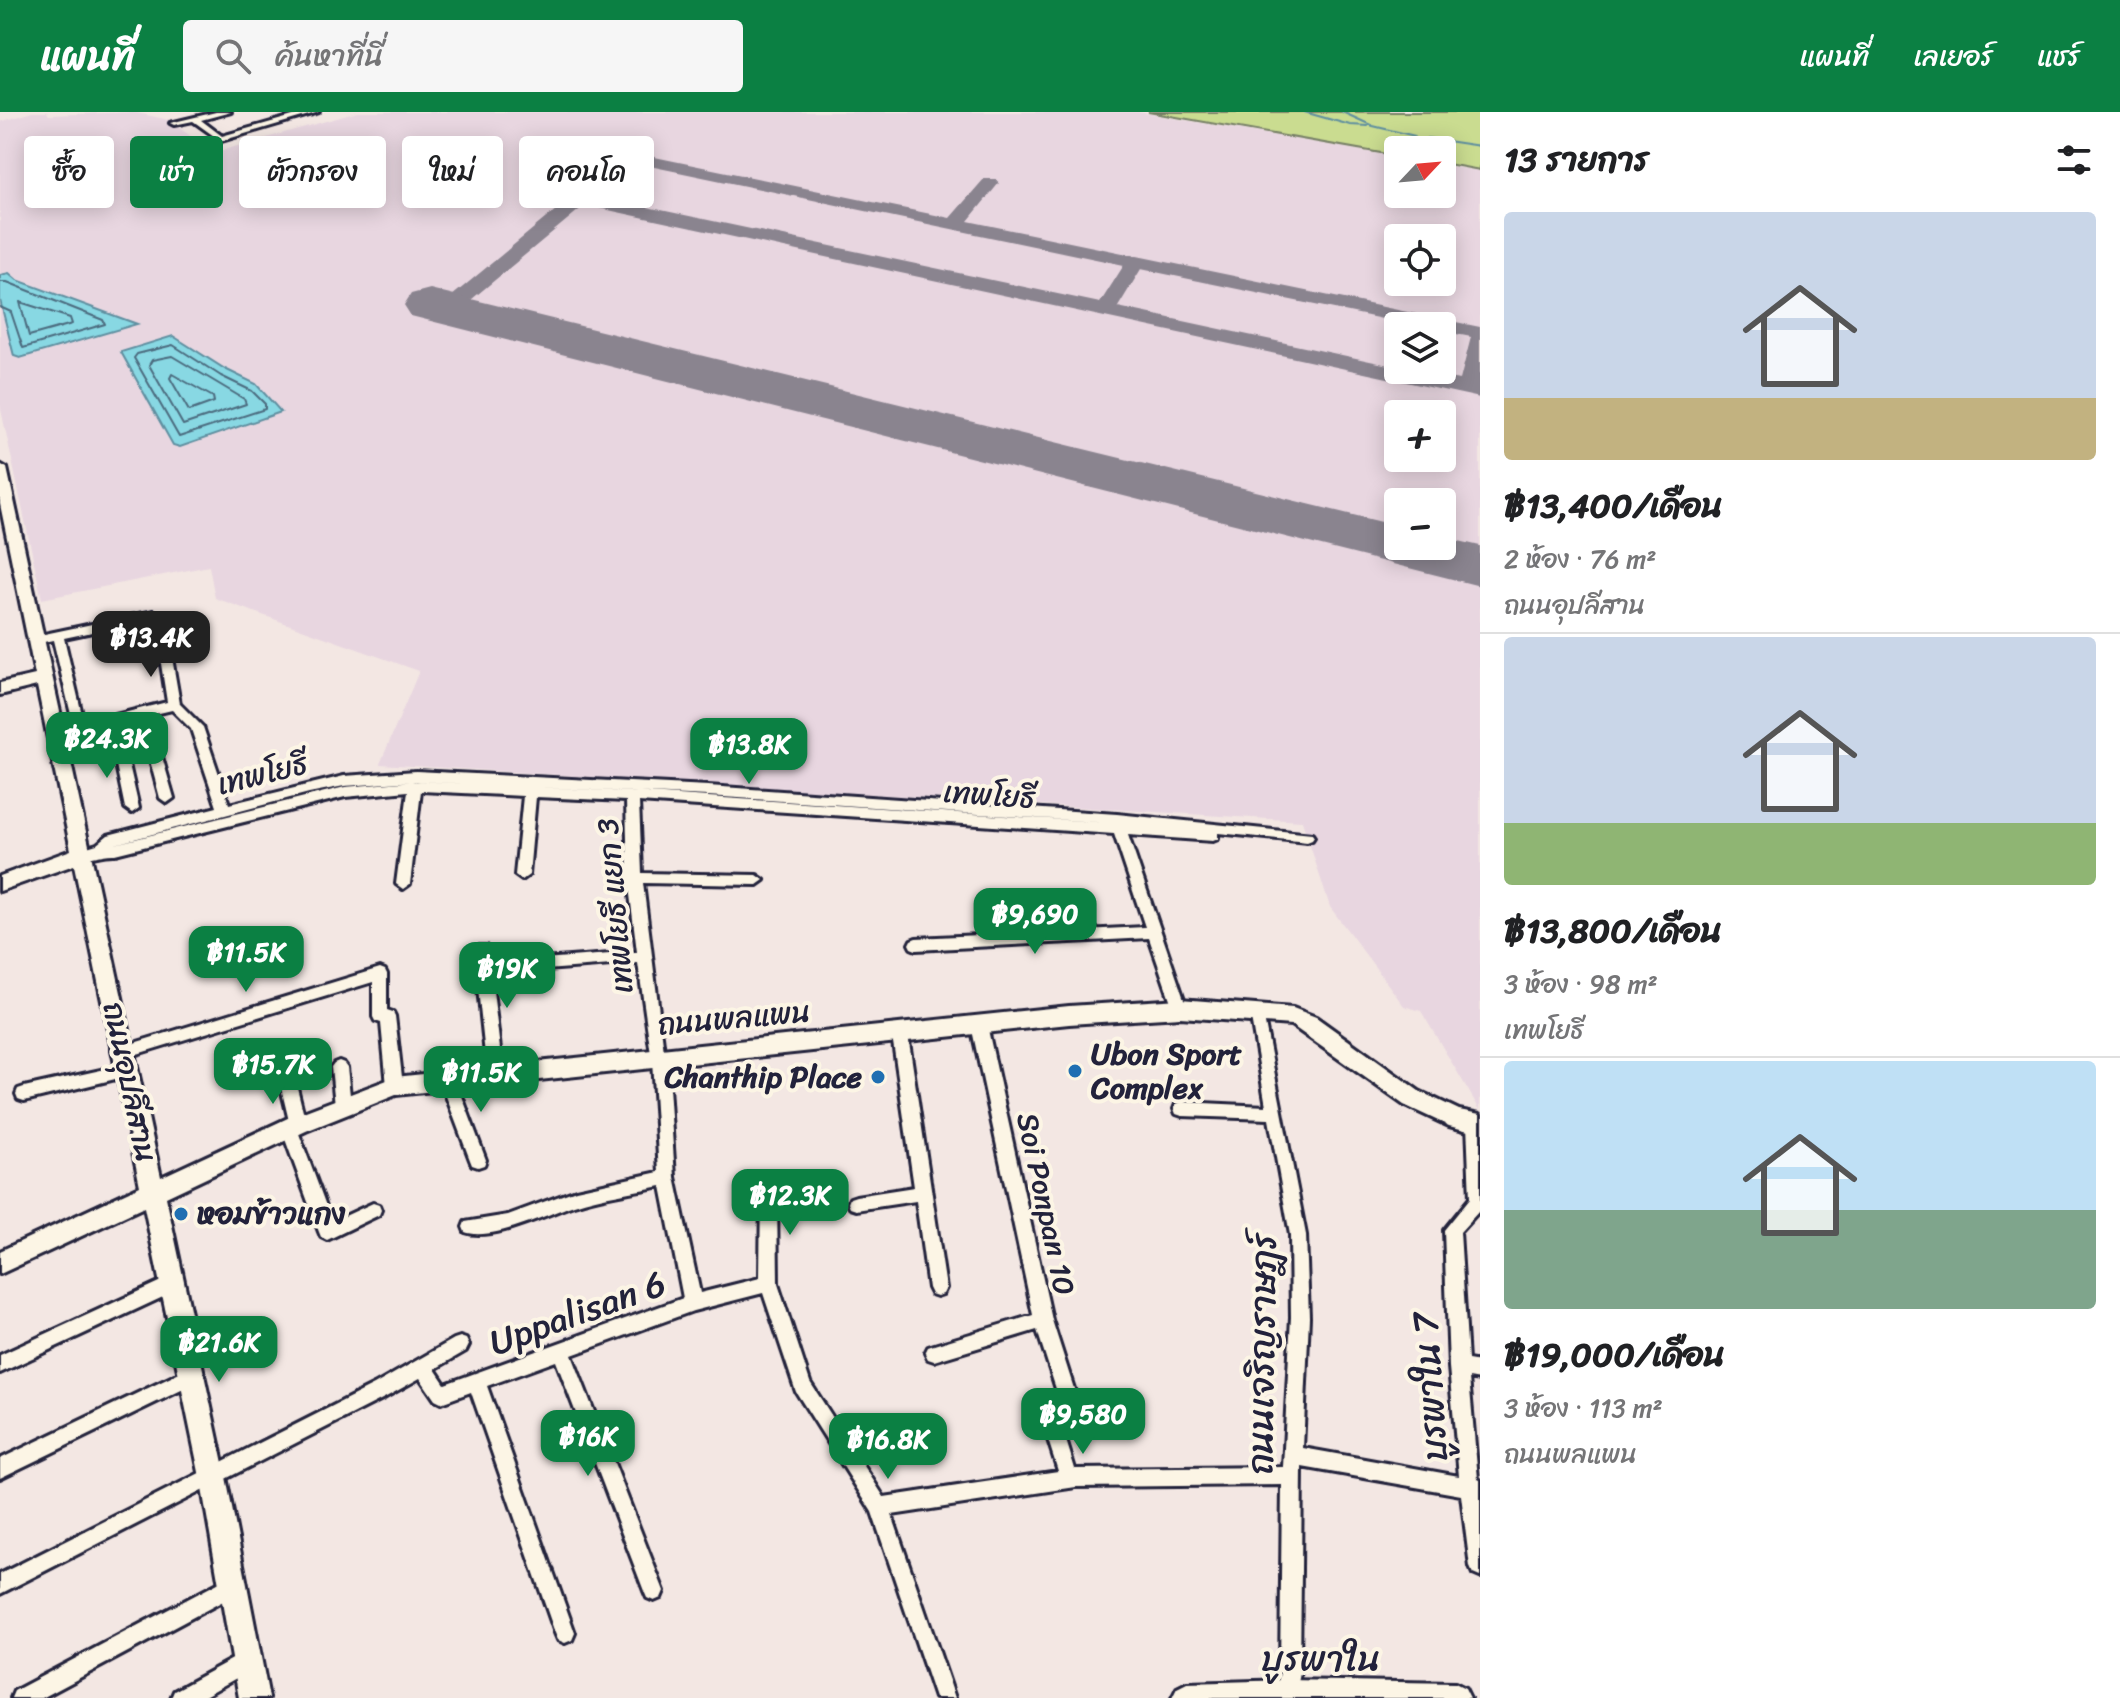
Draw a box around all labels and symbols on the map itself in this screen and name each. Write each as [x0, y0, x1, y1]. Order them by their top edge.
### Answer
north arrow [1384, 136, 1456, 208]
pin: ฿13.4K [86, 611, 216, 679]
pin: ฿24.3K [42, 712, 172, 780]
pin: ฿13.8K [684, 718, 814, 786]
street label: เทพโยธี [211, 736, 316, 811]
street label: เทพโยธี [941, 765, 1040, 825]
street label: เทพโยธี แยก 3 [580, 816, 650, 996]
pin: ฿9,690 [970, 888, 1100, 956]
pin: ฿11.5K [181, 926, 311, 994]
pin: ฿19K [460, 942, 554, 1010]
street label: ถนนพลแพน [655, 984, 813, 1052]
street label: ถนนอุปลีสาน [87, 997, 173, 1167]
place label: Ubon Sport Complex [1090, 1027, 1242, 1115]
pin: ฿15.7K [208, 1038, 338, 1106]
pin: ฿11.5K [416, 1046, 546, 1114]
place label: Chanthip Place [663, 1050, 863, 1104]
marker: Ubon Sport Complex [1066, 1062, 1084, 1080]
marker: Chanthip Place [869, 1068, 887, 1086]
street label: Soi Ponpan 10 [1000, 1108, 1092, 1300]
pin: ฿12.3K [725, 1169, 855, 1237]
place label: หอมข้าวแกง [197, 1187, 345, 1241]
marker: หอมข้าวแกง [172, 1205, 190, 1223]
street label: ถนนเจริญราษฎร์ [1228, 1227, 1296, 1475]
street label: Uppalisan 6 [480, 1251, 675, 1374]
street label: บูรพาใน 7 [1393, 1308, 1467, 1463]
pin: ฿21.6K [154, 1316, 284, 1384]
pin: ฿9,580 [1018, 1388, 1148, 1456]
pin: ฿16K [541, 1410, 635, 1478]
pin: ฿16.8K [823, 1413, 953, 1481]
street label: บูรพาใน [1262, 1627, 1380, 1691]

